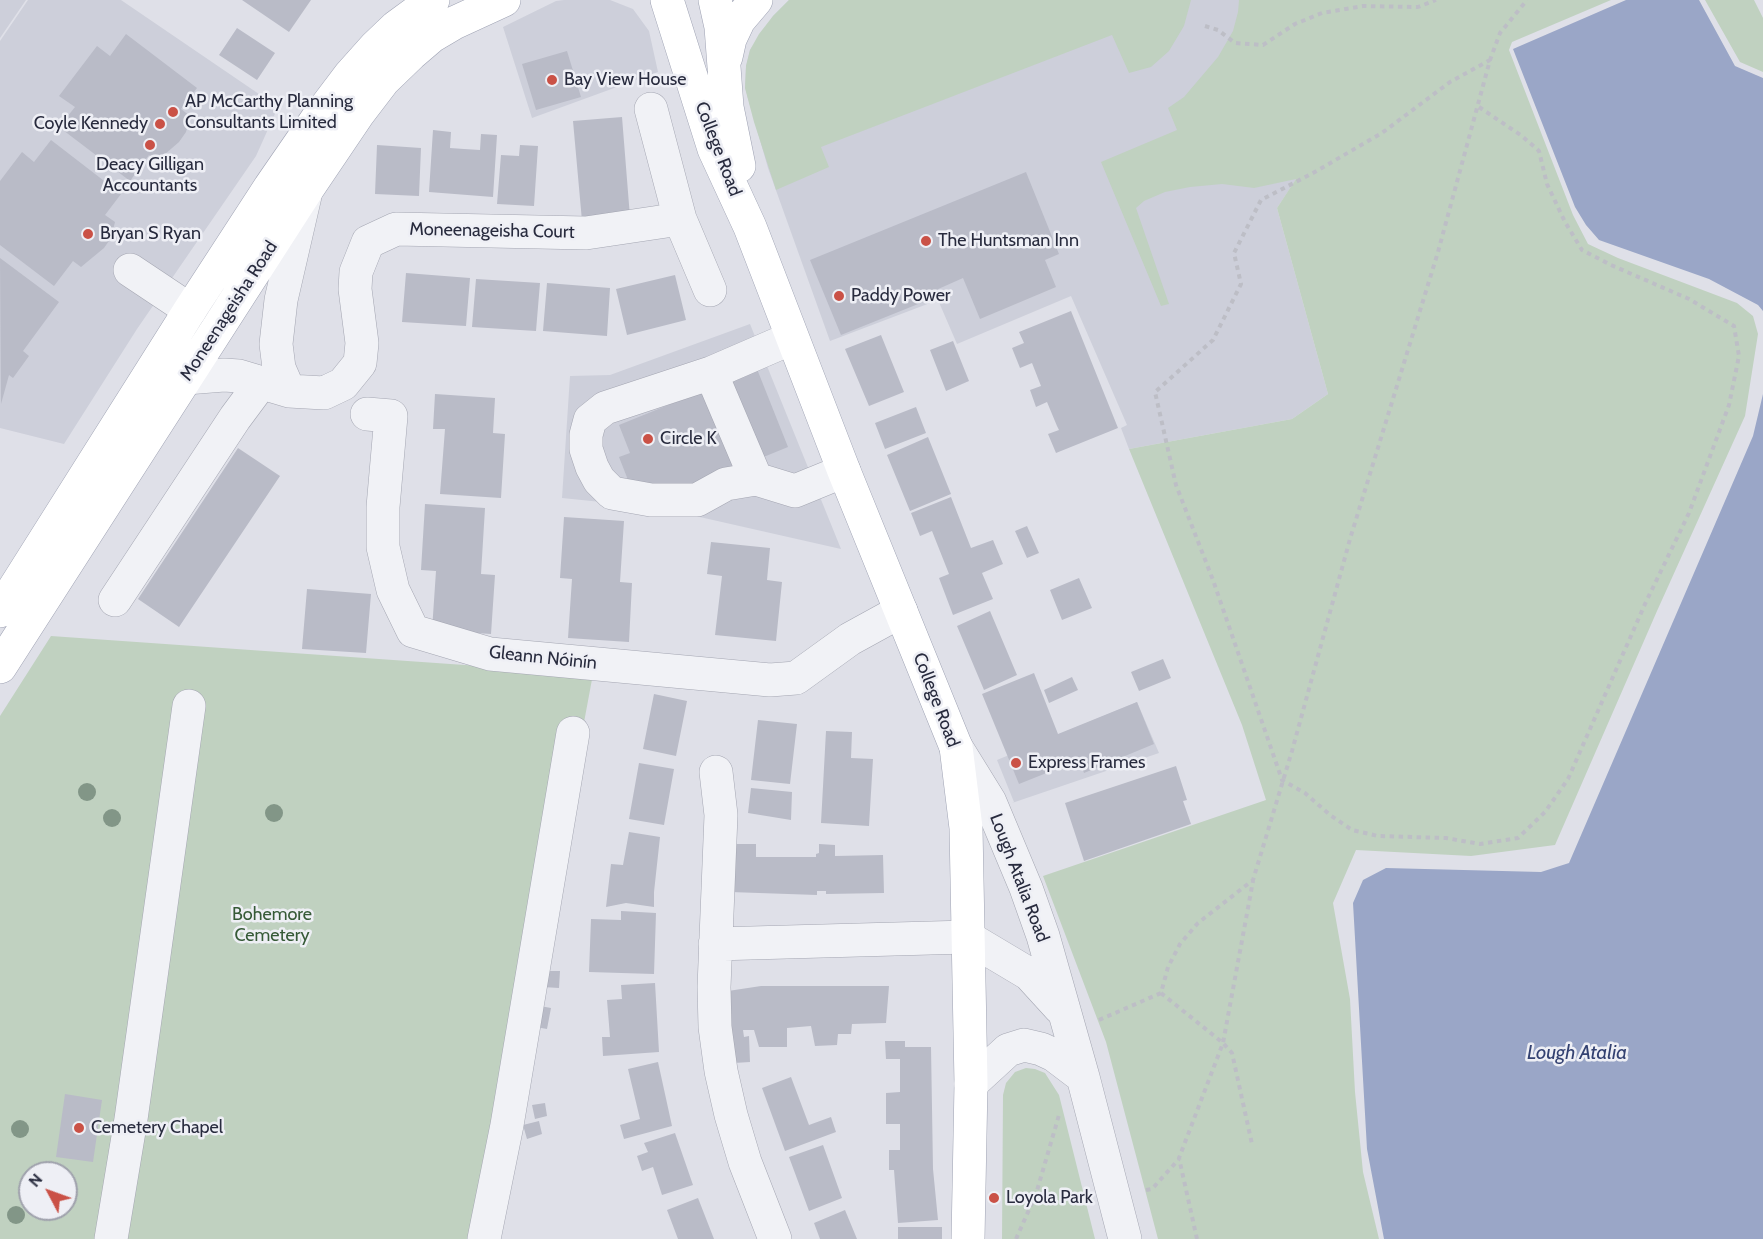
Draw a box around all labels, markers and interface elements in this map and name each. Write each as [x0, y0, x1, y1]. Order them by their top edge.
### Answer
place label: Bay View House [564, 69, 687, 91]
marker: Bay View House [545, 73, 559, 87]
place label: AP McCarthy Planning Consultants Limited [185, 91, 353, 134]
street label: College Road [690, 99, 746, 199]
marker: AP McCarthy Planning Consultants Limited [166, 105, 180, 119]
place label: Coyle Kennedy [34, 113, 148, 135]
marker: Coyle Kennedy [153, 117, 167, 131]
marker: Deacy Gilligan Accountants [143, 138, 157, 152]
place label: Deacy Gilligan Accountants [96, 154, 204, 196]
street label: Moneenageisha Court [409, 219, 575, 243]
place label: Bryan S Ryan [100, 223, 201, 245]
marker: Bryan S Ryan [81, 227, 95, 241]
place label: The Huntsman Inn [938, 230, 1079, 252]
marker: The Huntsman Inn [919, 234, 933, 248]
street label: Moneenageisha Road [176, 237, 282, 385]
place label: Paddy Power [851, 285, 951, 307]
marker: Paddy Power [832, 289, 846, 303]
place label: Circle K [660, 428, 717, 450]
marker: Circle K [641, 432, 655, 446]
street label: Gleann Nóinín [488, 642, 598, 674]
street label: College Road [908, 650, 964, 750]
place label: Express Frames [1028, 752, 1145, 774]
marker: Express Frames [1009, 756, 1023, 770]
street label: Lough Atalia Road [985, 811, 1053, 945]
park label: Bohemore Cemetery [232, 904, 312, 946]
water label: Lough Atalia [1527, 1041, 1627, 1065]
place label: Cemetery Chapel [91, 1117, 223, 1139]
marker: Cemetery Chapel [72, 1121, 86, 1135]
north arrow [18, 1161, 78, 1221]
text: N [25, 1170, 46, 1191]
place label: Loyola Park [1006, 1187, 1093, 1209]
marker: Loyola Park [987, 1191, 1001, 1205]

